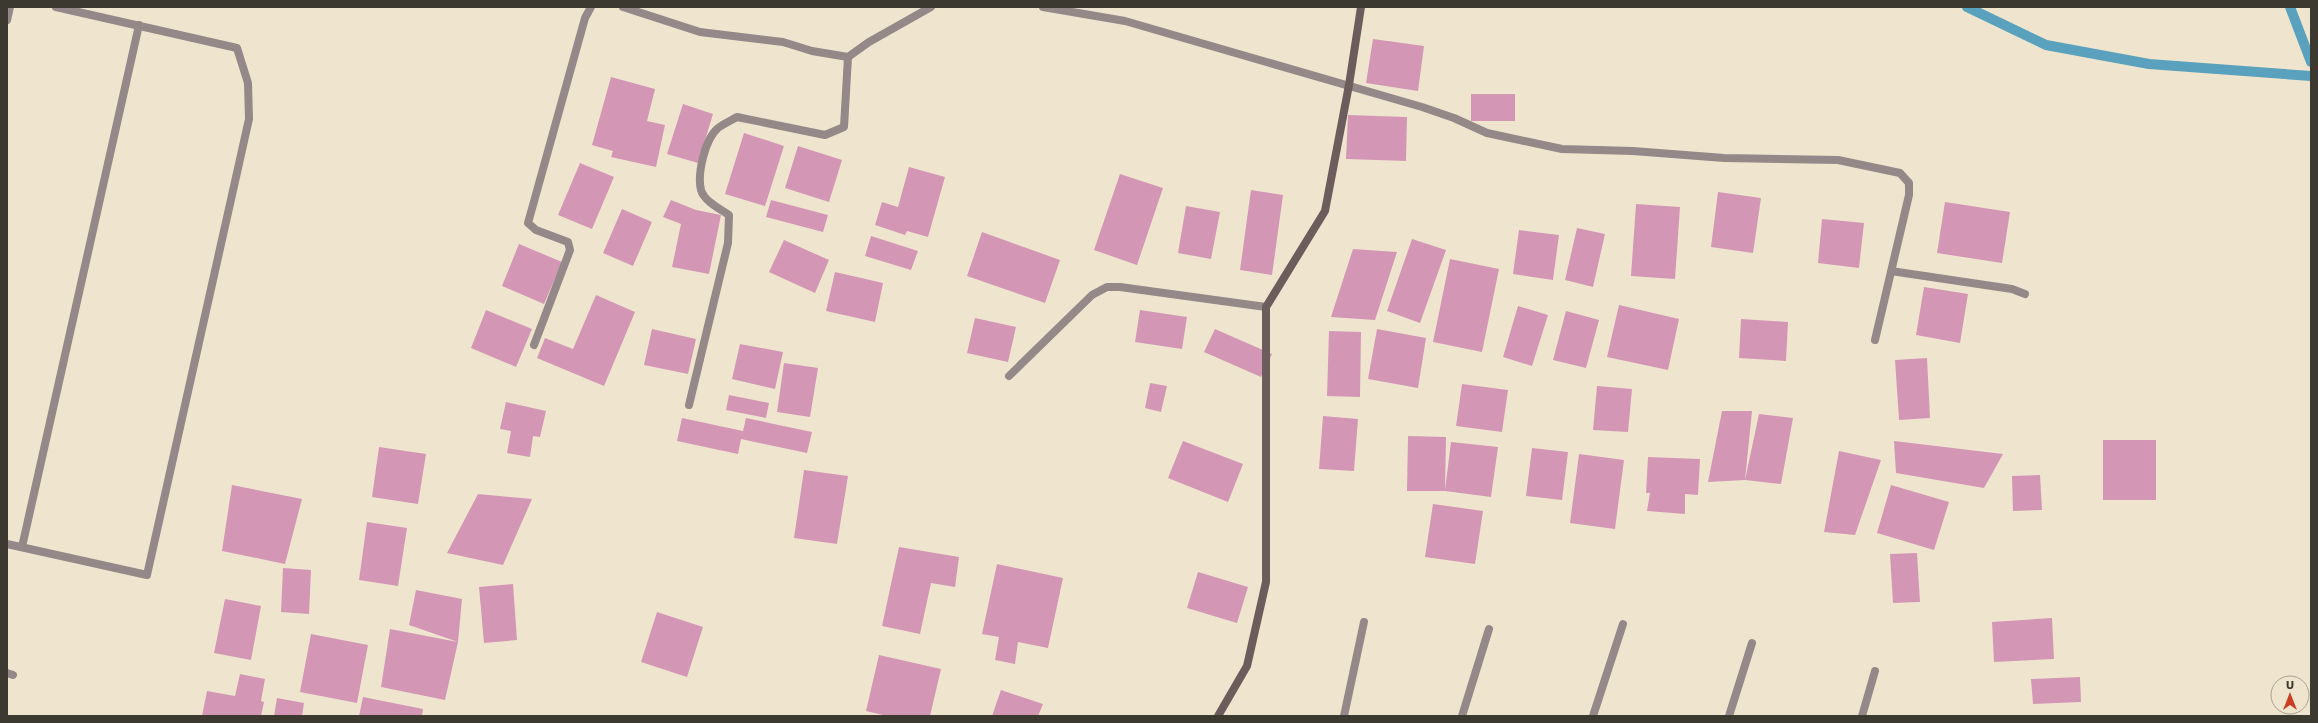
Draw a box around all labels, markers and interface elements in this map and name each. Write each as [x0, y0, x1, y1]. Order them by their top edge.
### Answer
north arrow [2270, 675, 2310, 715]
text: U [2286, 678, 2294, 691]

